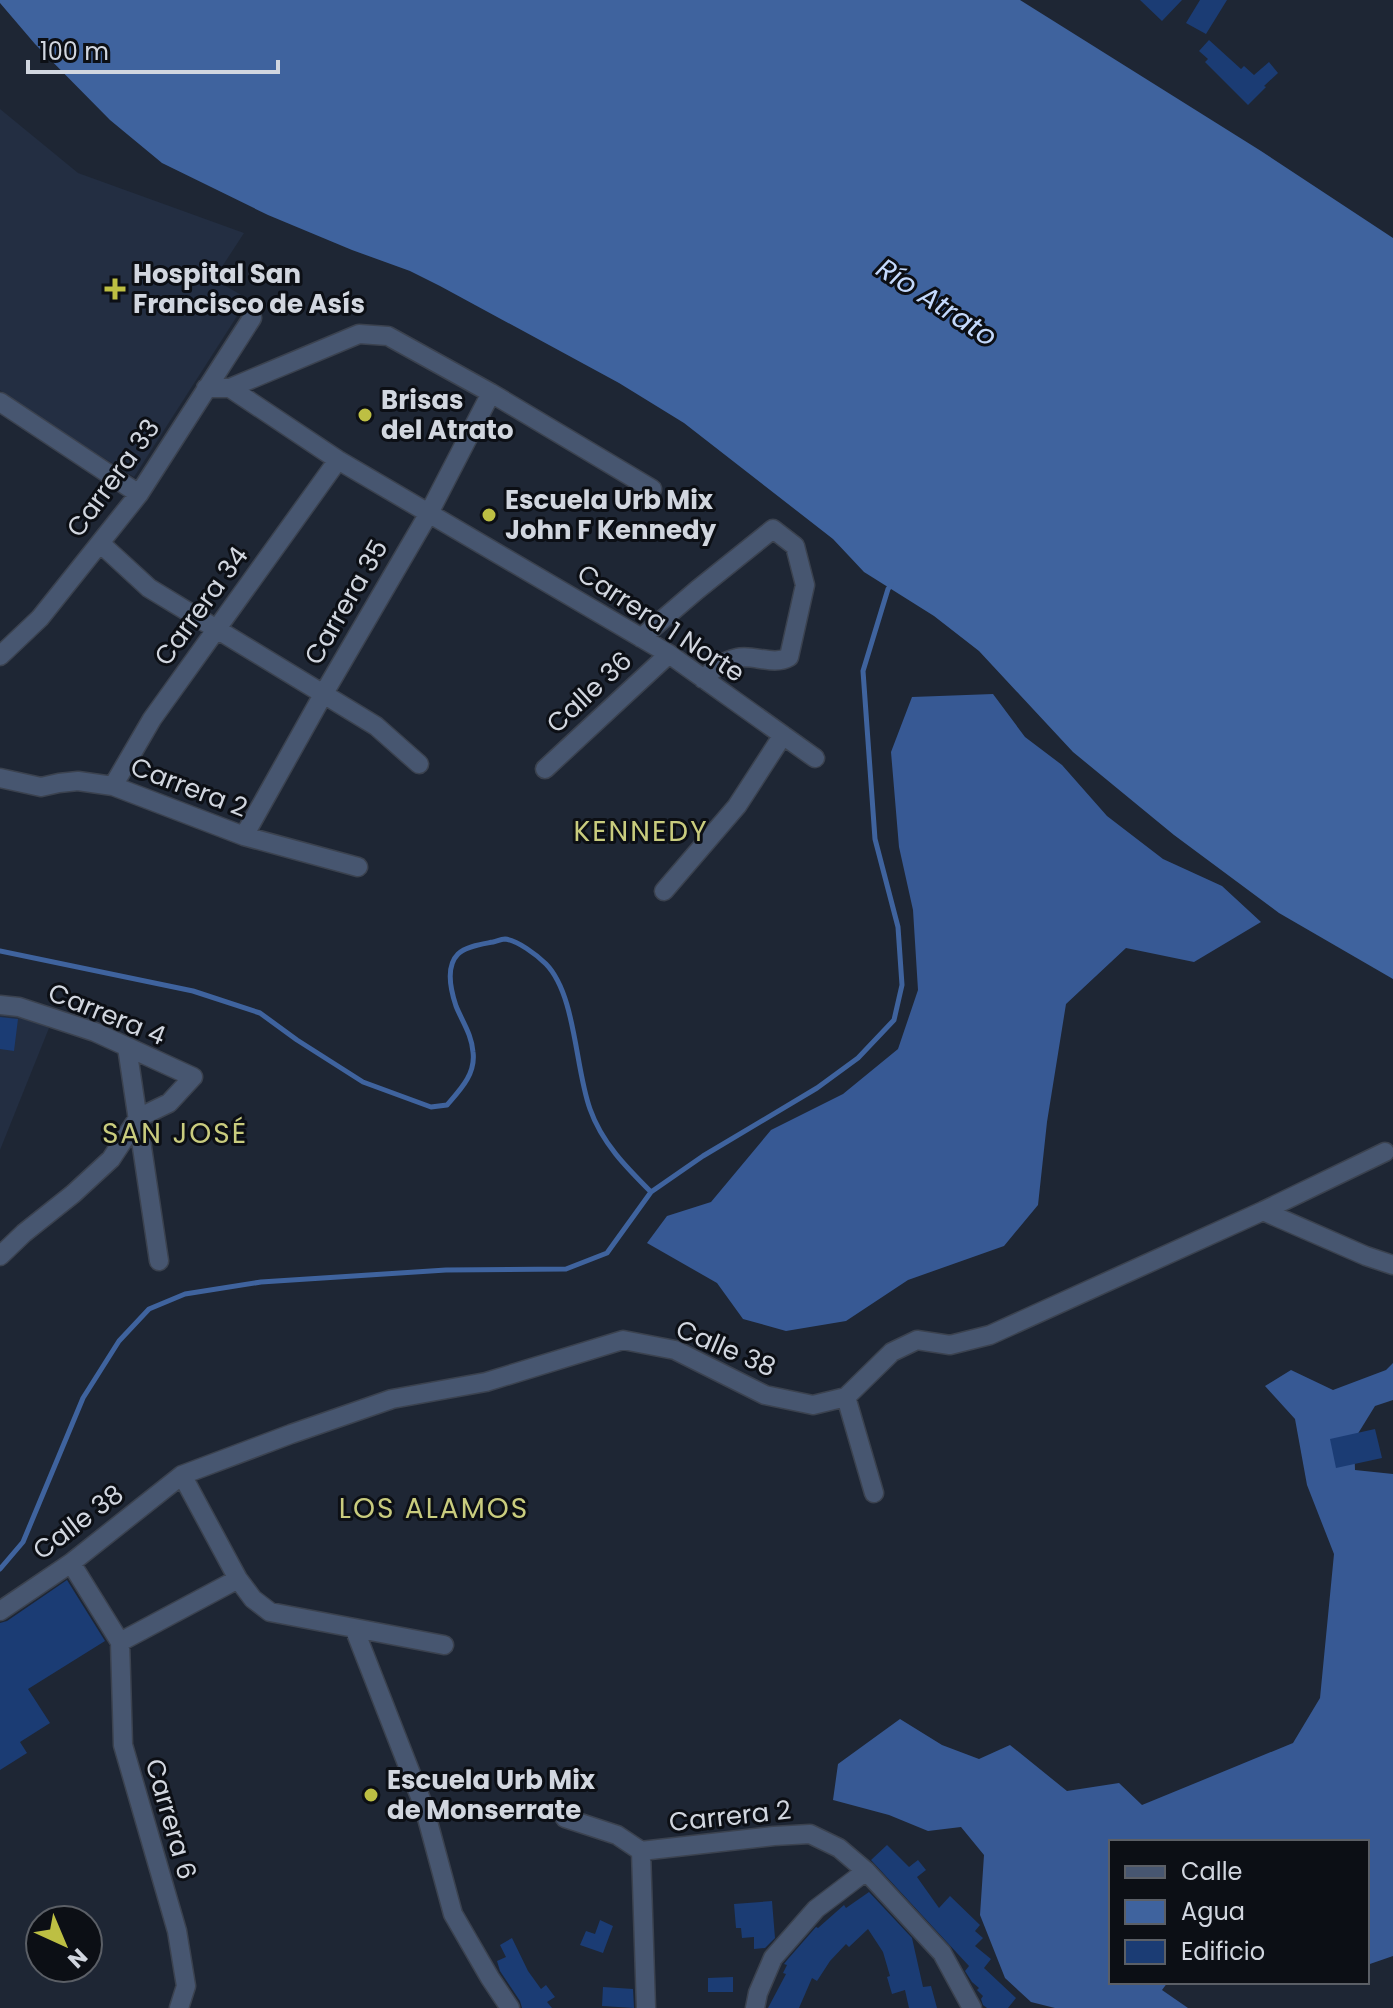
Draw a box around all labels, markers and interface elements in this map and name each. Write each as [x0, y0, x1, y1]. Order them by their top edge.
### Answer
scale bar [28, 24, 278, 74]
text: 100 m [40, 35, 109, 68]
water label: Río Atrato [869, 249, 1005, 356]
place label: Hospital San Francisco de Asís [133, 256, 365, 322]
marker: Hospital San Francisco de Asís [104, 278, 126, 300]
place label: Brisas del Atrato [381, 382, 513, 448]
marker: Brisas del Atrato [356, 406, 374, 424]
street label: Carrera 33 [58, 412, 168, 544]
place label: Escuela Urb Mix John F Kennedy [505, 482, 717, 548]
marker: Escuela Urb Mix John F Kennedy [480, 506, 498, 524]
street label: Carrera 35 [296, 533, 396, 671]
street label: Carrera 34 [146, 539, 256, 673]
street label: Carrera 1 Norte [570, 555, 752, 691]
street label: Calle 36 [538, 643, 640, 741]
street label: Carrera 2 [125, 748, 253, 826]
district label: KENNEDY [573, 812, 709, 851]
street label: Carrera 4 [43, 974, 171, 1054]
district label: SAN JOSÉ [102, 1114, 248, 1153]
street label: Calle 38 [671, 1311, 781, 1385]
street label: Calle 38 [25, 1476, 131, 1568]
district label: LOS ALAMOS [339, 1489, 529, 1528]
street label: Carrera 6 [137, 1754, 205, 1884]
place label: Escuela Urb Mix de Monserrate [387, 1762, 596, 1828]
marker: Escuela Urb Mix de Monserrate [362, 1786, 380, 1804]
street label: Carrera 2 [667, 1792, 793, 1840]
legend [1109, 1840, 1369, 1984]
text: Calle [1181, 1855, 1242, 1888]
text: Agua [1181, 1895, 1245, 1928]
north arrow [24, 1904, 104, 1984]
text: Edificio [1181, 1935, 1265, 1968]
text: N [61, 1941, 94, 1975]

